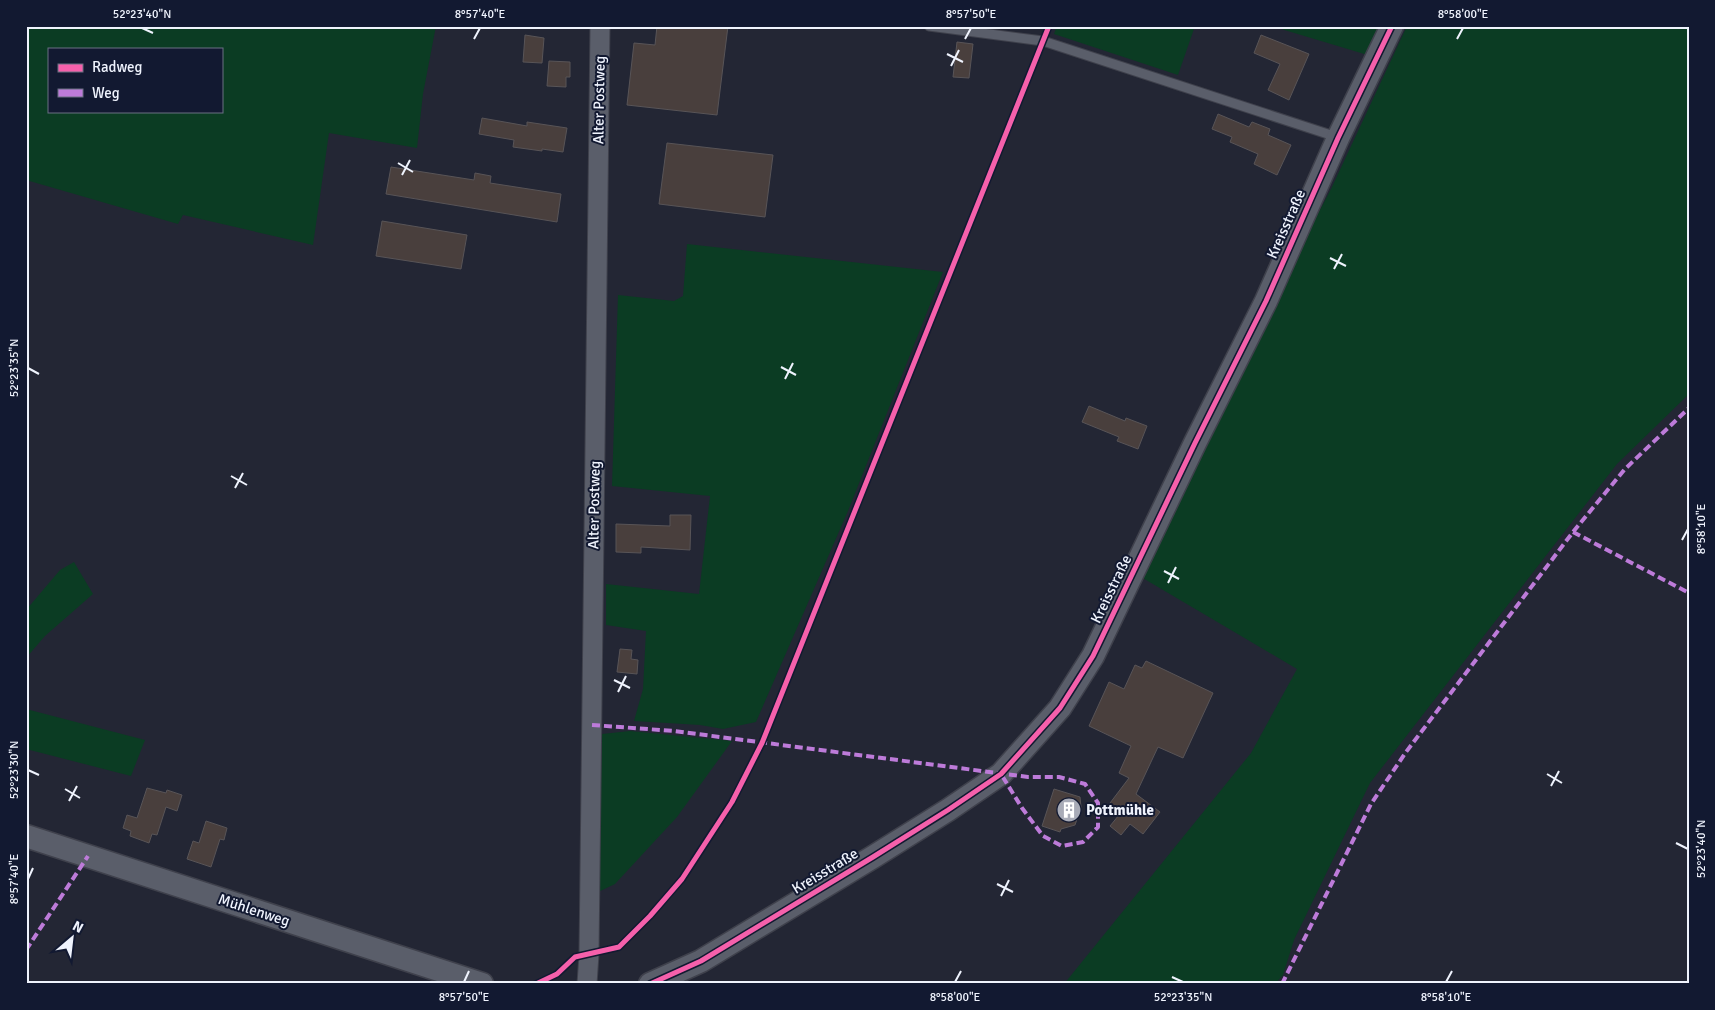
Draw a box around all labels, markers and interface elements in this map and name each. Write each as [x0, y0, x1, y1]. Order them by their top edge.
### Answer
text: 52°23'40"N [113, 7, 171, 22]
text: 8°57'40"E [455, 7, 506, 22]
text: 8°57'50"E [946, 7, 997, 22]
text: 8°58'00"E [1438, 7, 1489, 22]
legend [48, 48, 222, 112]
street label: Alter Postweg [589, 56, 609, 144]
text: Radweg [92, 58, 143, 76]
text: Weg [92, 84, 120, 102]
street label: Kreisstraße [1263, 187, 1309, 261]
text: 52°23'35"N [7, 339, 22, 397]
street label: Alter Postweg [584, 461, 604, 549]
text: 8°58'10"E [1694, 503, 1709, 554]
street label: Kreisstraße [1087, 552, 1135, 626]
text: 52°23'30"N [7, 741, 22, 799]
building icon: Pottmühle [1056, 797, 1082, 823]
place label: Pottmühle [1086, 801, 1154, 819]
text: 52°23'40"N [1694, 820, 1709, 878]
street label: Kreisstraße [789, 844, 861, 898]
text: 8°57'40"E [7, 853, 22, 904]
street label: Mühlenweg [216, 890, 292, 930]
north arrow [48, 912, 98, 962]
text: N [70, 917, 86, 937]
text: 8°57'50"E [439, 990, 490, 1005]
text: 8°58'00"E [930, 990, 981, 1005]
text: 52°23'35"N [1154, 990, 1212, 1005]
text: 8°58'10"E [1421, 990, 1472, 1005]

